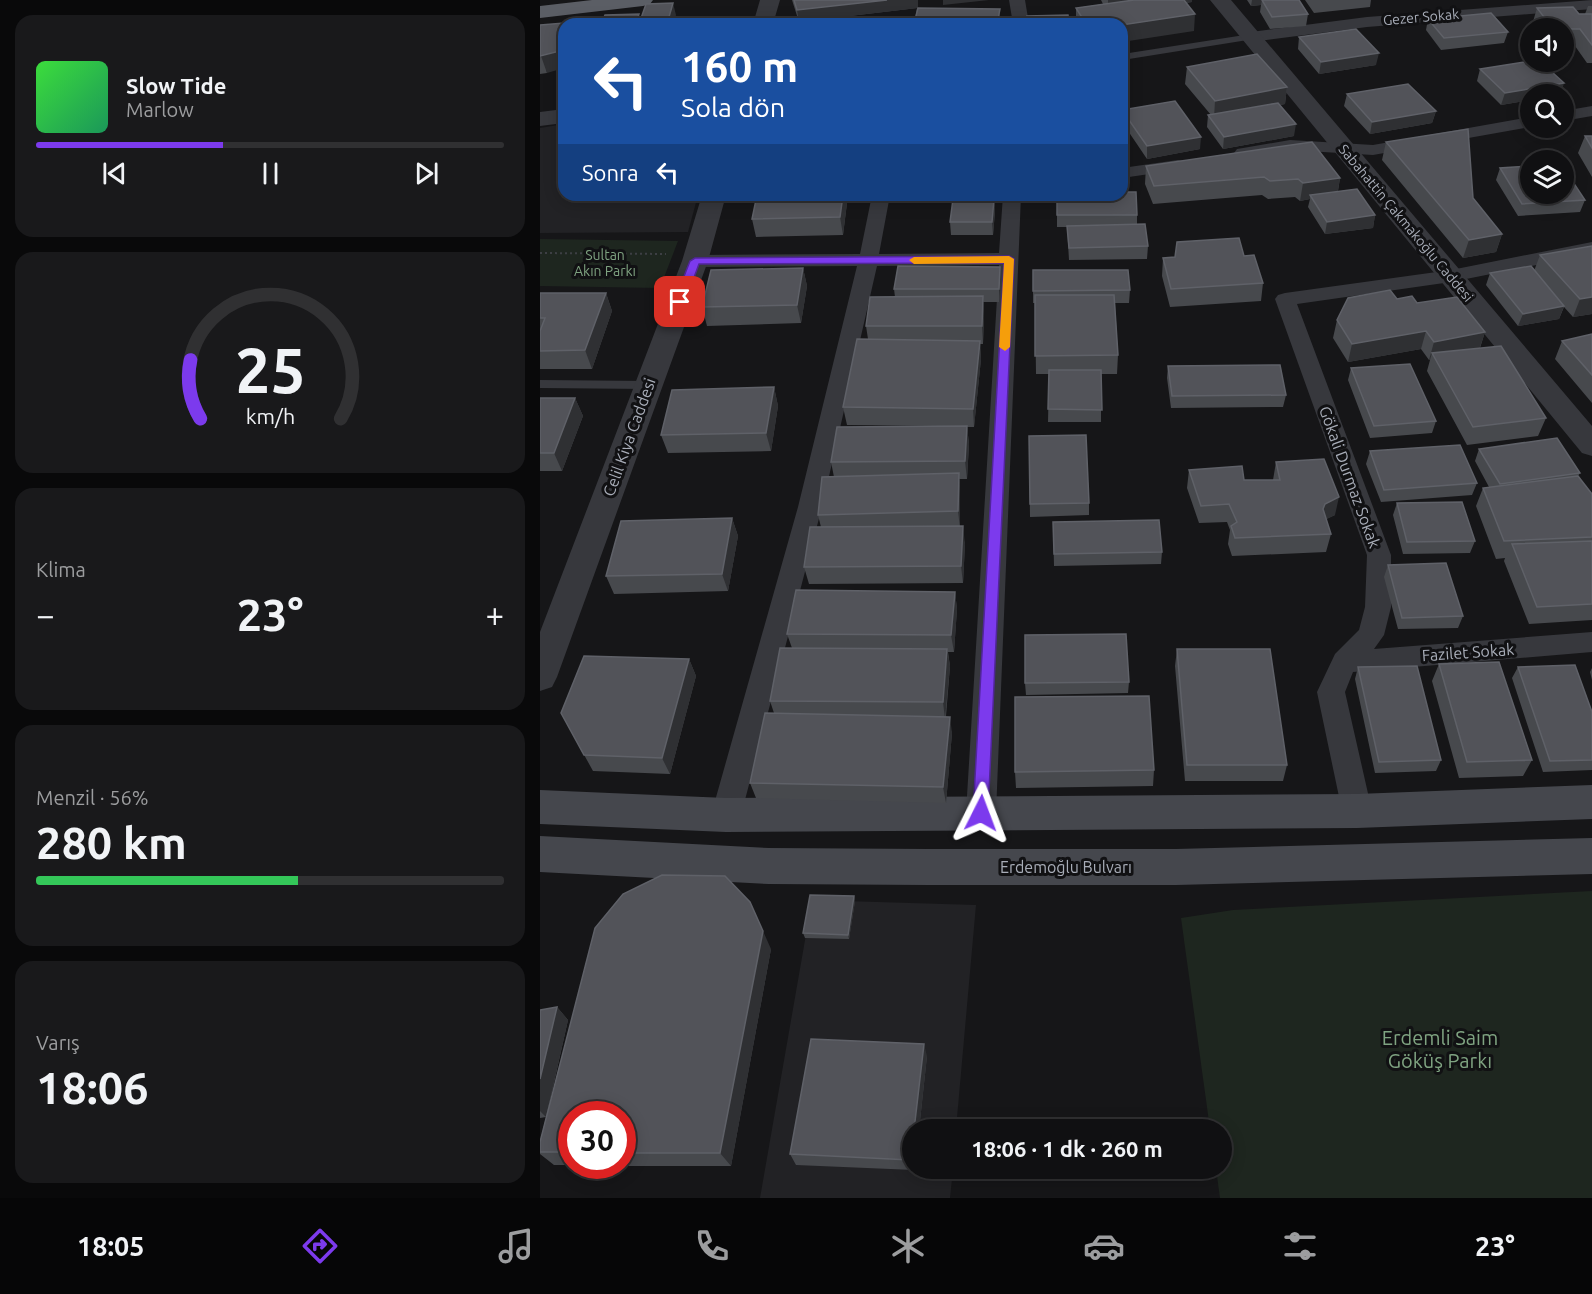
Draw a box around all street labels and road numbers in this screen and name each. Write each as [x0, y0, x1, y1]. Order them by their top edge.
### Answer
street label: Gezer Sokak [1382, 6, 1460, 28]
street label: Sabahattin Çakmakoğlu Caddesi [1336, 141, 1476, 305]
street label: Celil Kiya Caddesi [599, 375, 659, 499]
street label: Gökali Durmaz Sokak [1316, 404, 1384, 550]
street label: Fazilet Sokak [1421, 640, 1515, 664]
street label: Erdemoğlu Bulvarı [1000, 858, 1132, 876]

